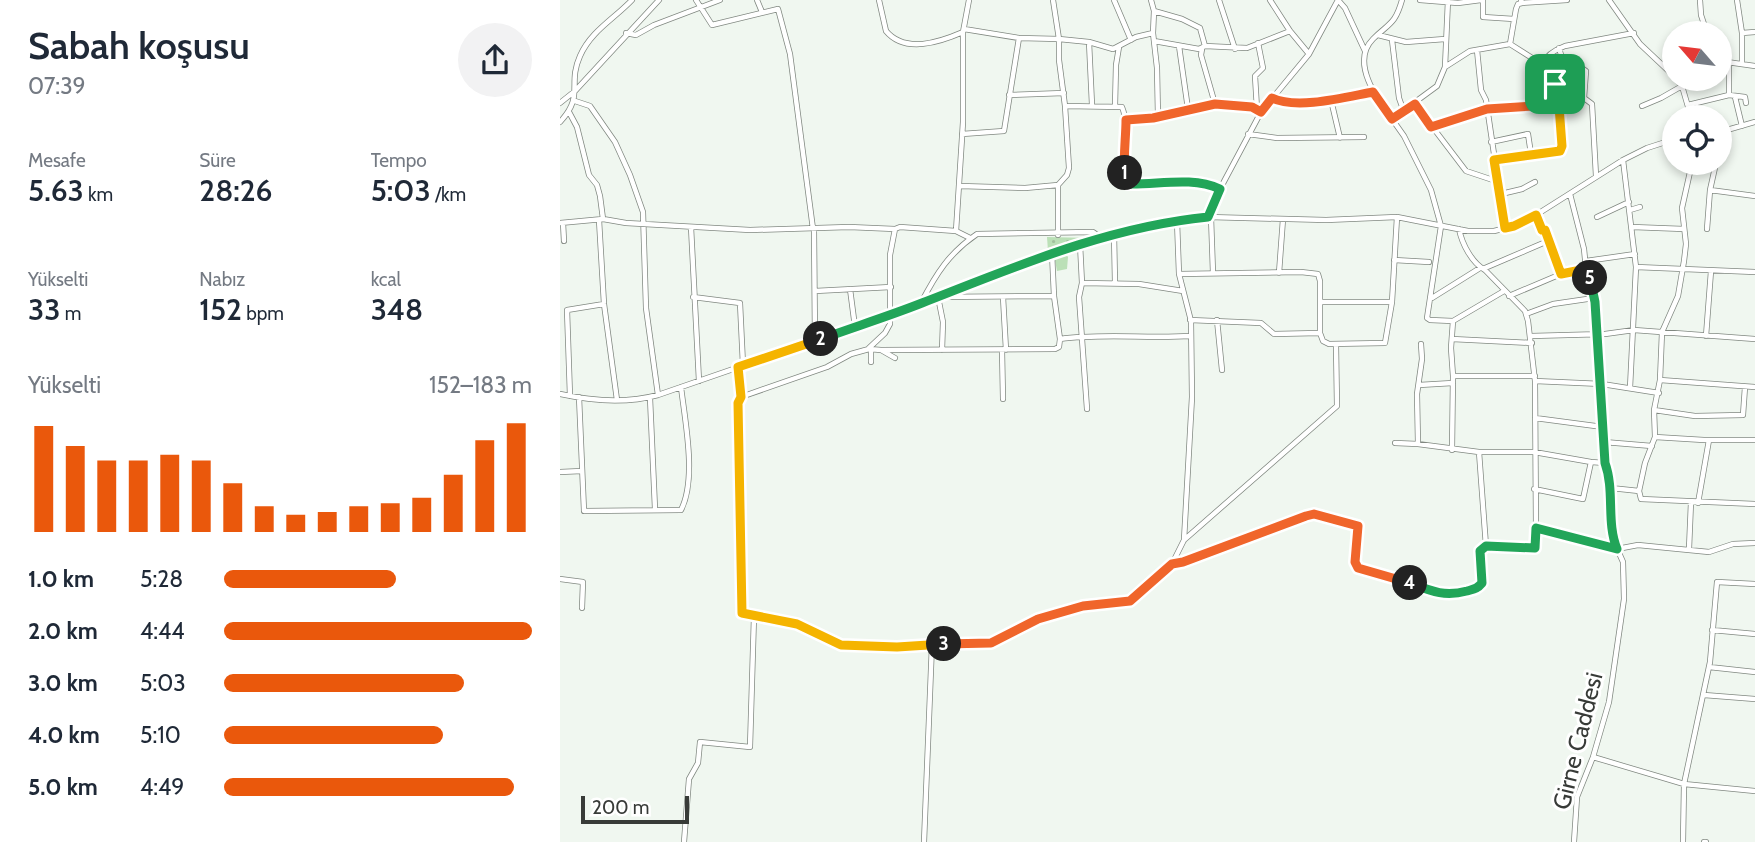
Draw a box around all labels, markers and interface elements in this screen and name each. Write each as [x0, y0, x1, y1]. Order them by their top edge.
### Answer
north arrow [1662, 21, 1732, 91]
map controls [1662, 21, 1732, 175]
text: Sabah koşusu [28, 22, 250, 69]
button: share [458, 23, 532, 97]
pin [1525, 54, 1585, 114]
icon: arrive [1536, 65, 1574, 103]
text: 07:39 [28, 72, 86, 100]
button: locate [1662, 105, 1732, 175]
text: Mesafe [28, 149, 86, 172]
text: Süre [199, 149, 236, 172]
text: Tempo [371, 149, 427, 172]
pin: 1 [1108, 156, 1142, 190]
text: 1 [1121, 161, 1128, 184]
text: 5.63 [28, 172, 84, 209]
text: 28:26 [199, 172, 273, 209]
text: 5:03 [371, 172, 431, 209]
text: km [84, 183, 113, 206]
text: /km [431, 183, 466, 206]
pin: 5 [1572, 260, 1608, 296]
text: 5 [1584, 266, 1595, 289]
text: Yükselti [28, 268, 88, 291]
text: Nabız [199, 268, 245, 291]
text: kcal [371, 268, 401, 291]
text: 33 [28, 291, 60, 328]
text: 152 [199, 291, 242, 328]
text: 348 [371, 291, 423, 328]
text: m [60, 302, 81, 325]
text: bpm [242, 302, 284, 325]
pin: 2 [804, 322, 838, 356]
text: 2 [815, 327, 826, 350]
text: Yükselti [28, 371, 101, 399]
text: 152–183 m [429, 371, 532, 399]
text: 1.0 km [28, 565, 94, 593]
text: 5:28 [140, 565, 183, 593]
pin: 4 [1392, 566, 1428, 600]
text: 4 [1404, 571, 1415, 594]
text: 2.0 km [28, 617, 98, 645]
text: 4:44 [140, 617, 185, 645]
pin: 3 [926, 626, 962, 662]
text: 3 [938, 632, 949, 655]
text: 3.0 km [28, 669, 98, 697]
text: 5:03 [140, 669, 186, 697]
street label: Girne Caddesi [1546, 669, 1609, 812]
text: 4.0 km [28, 721, 100, 749]
text: 5:10 [140, 721, 181, 749]
text: 5.0 km [28, 773, 98, 801]
text: 4:49 [140, 773, 184, 801]
scale bar [581, 793, 690, 825]
text: 200 m [592, 796, 649, 819]

